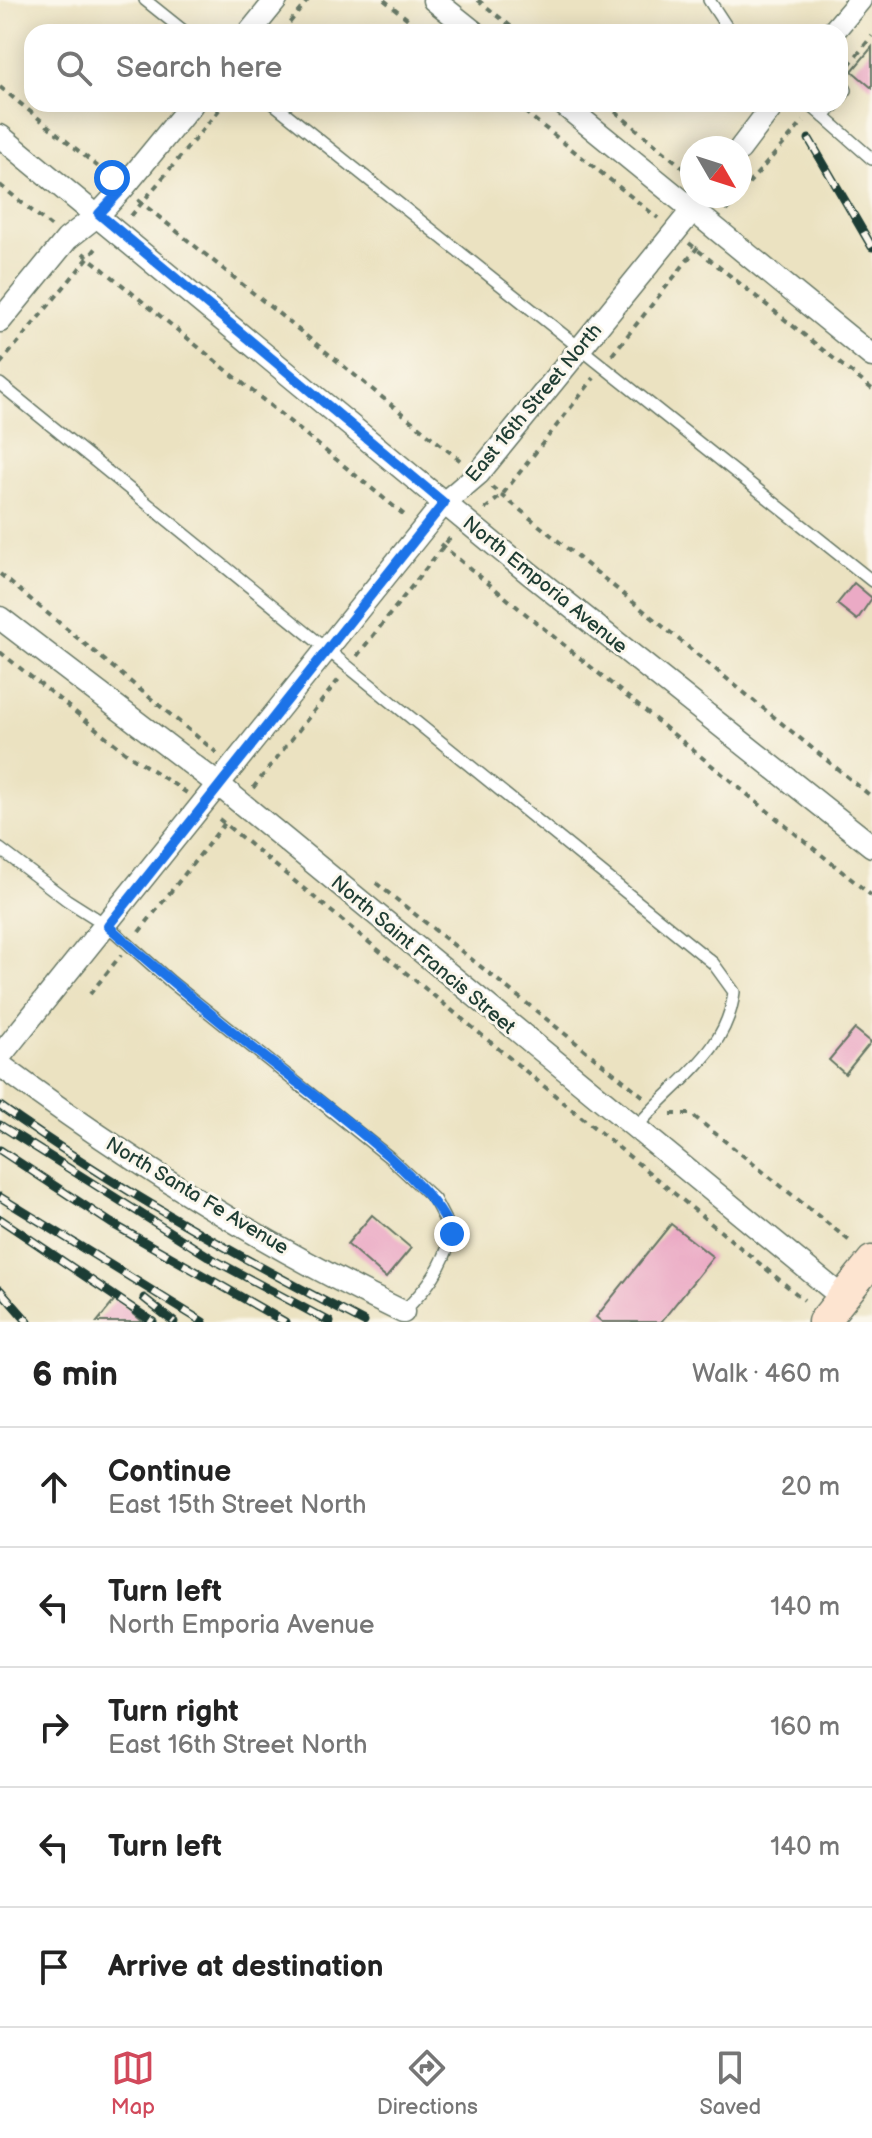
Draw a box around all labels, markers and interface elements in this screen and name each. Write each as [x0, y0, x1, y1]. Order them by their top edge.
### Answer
search box [24, 24, 848, 112]
icon: search [52, 46, 96, 90]
text: Search here [116, 50, 282, 86]
north arrow [680, 136, 752, 208]
route start [94, 160, 130, 196]
street label: East 16th Street North [461, 319, 607, 487]
street label: North Emporia Avenue [458, 511, 632, 659]
street label: North Saint Francis Street [326, 871, 520, 1039]
street label: North Santa Fe Avenue [101, 1132, 293, 1260]
route end [434, 1216, 470, 1252]
text: 6 min [32, 1354, 118, 1395]
text: Walk · 460 m [692, 1359, 840, 1390]
text: Continue [108, 1454, 231, 1490]
icon: ahead [32, 1465, 76, 1509]
text: 20 m [781, 1472, 840, 1503]
text: East 15th Street North [108, 1490, 366, 1521]
text: Turn left [108, 1574, 222, 1610]
icon: left [32, 1585, 76, 1629]
text: 140 m [770, 1592, 840, 1623]
text: North Emporia Avenue [108, 1610, 374, 1641]
text: Turn right [108, 1694, 239, 1730]
icon: right [32, 1705, 76, 1749]
text: 160 m [770, 1712, 840, 1743]
text: East 16th Street North [108, 1730, 367, 1761]
icon: left [32, 1825, 76, 1869]
text: Turn left [108, 1829, 222, 1865]
text: 140 m [770, 1832, 840, 1863]
icon: arrive [32, 1945, 76, 1989]
text: Arrive at destination [108, 1949, 384, 1985]
tab: Map [111, 2046, 155, 2121]
tab: Directions [377, 2046, 478, 2121]
tab: Saved [699, 2046, 761, 2121]

